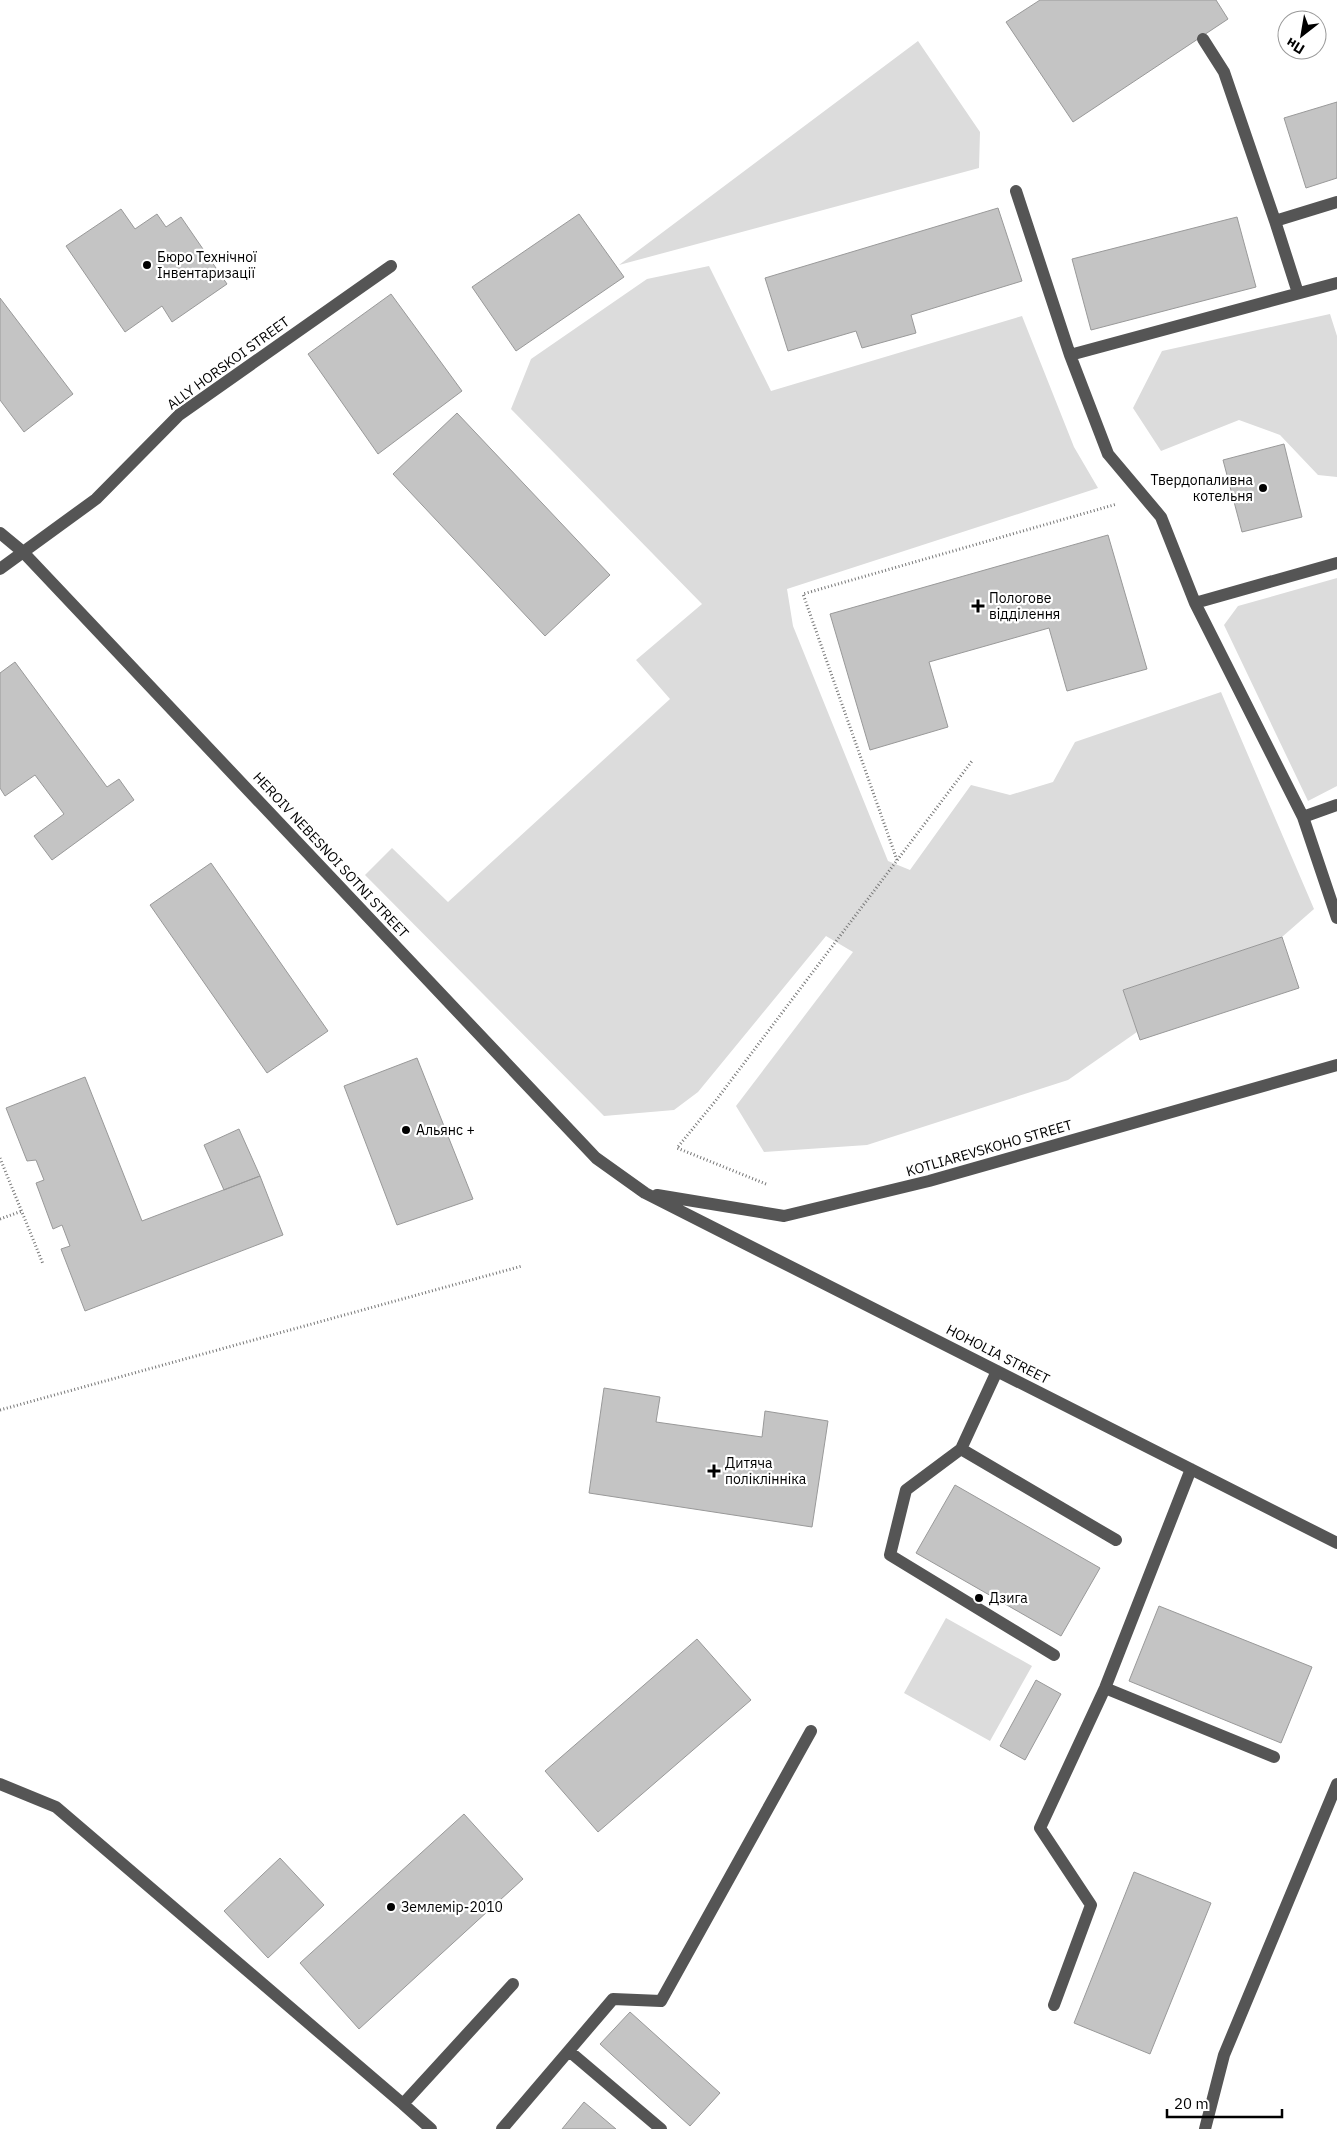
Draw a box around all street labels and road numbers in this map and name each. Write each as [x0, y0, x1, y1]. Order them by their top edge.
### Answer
street label: ALLY HORSKOI STREET [163, 312, 293, 414]
street label: HEROIV NEBESNOI SOTNI STREET [249, 768, 413, 942]
street label: KOTLIAREVSKOHO STREET [904, 1116, 1074, 1180]
street label: HOHOLIA STREET [943, 1320, 1053, 1388]

